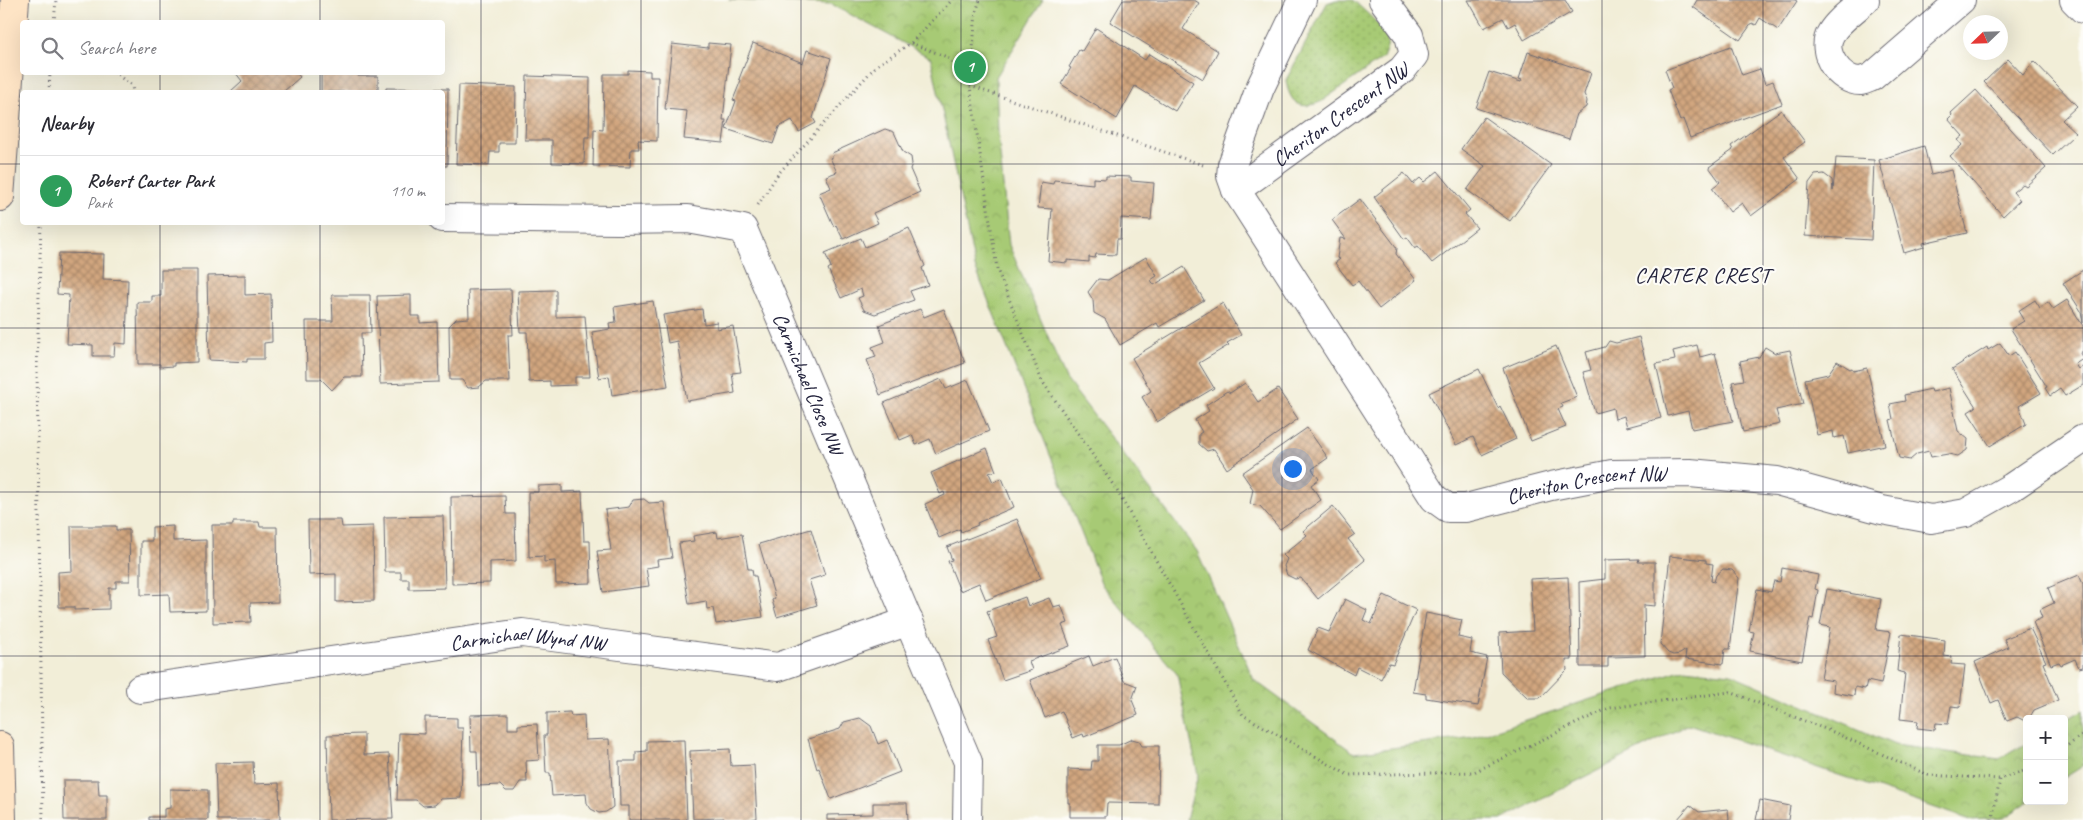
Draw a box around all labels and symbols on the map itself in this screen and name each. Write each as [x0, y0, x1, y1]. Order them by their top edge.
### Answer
north arrow [1963, 15, 2008, 60]
pin: 1 [954, 48, 986, 86]
street label: Cheriton Crescent NW [1267, 55, 1415, 172]
district label: CARTER CREST [1635, 261, 1775, 289]
street label: Carmichael Close NW [767, 309, 851, 461]
your location [1280, 456, 1306, 482]
street label: Cheriton Crescent NW [1504, 460, 1668, 510]
street label: Carmichael Wynd NW [448, 620, 610, 657]

